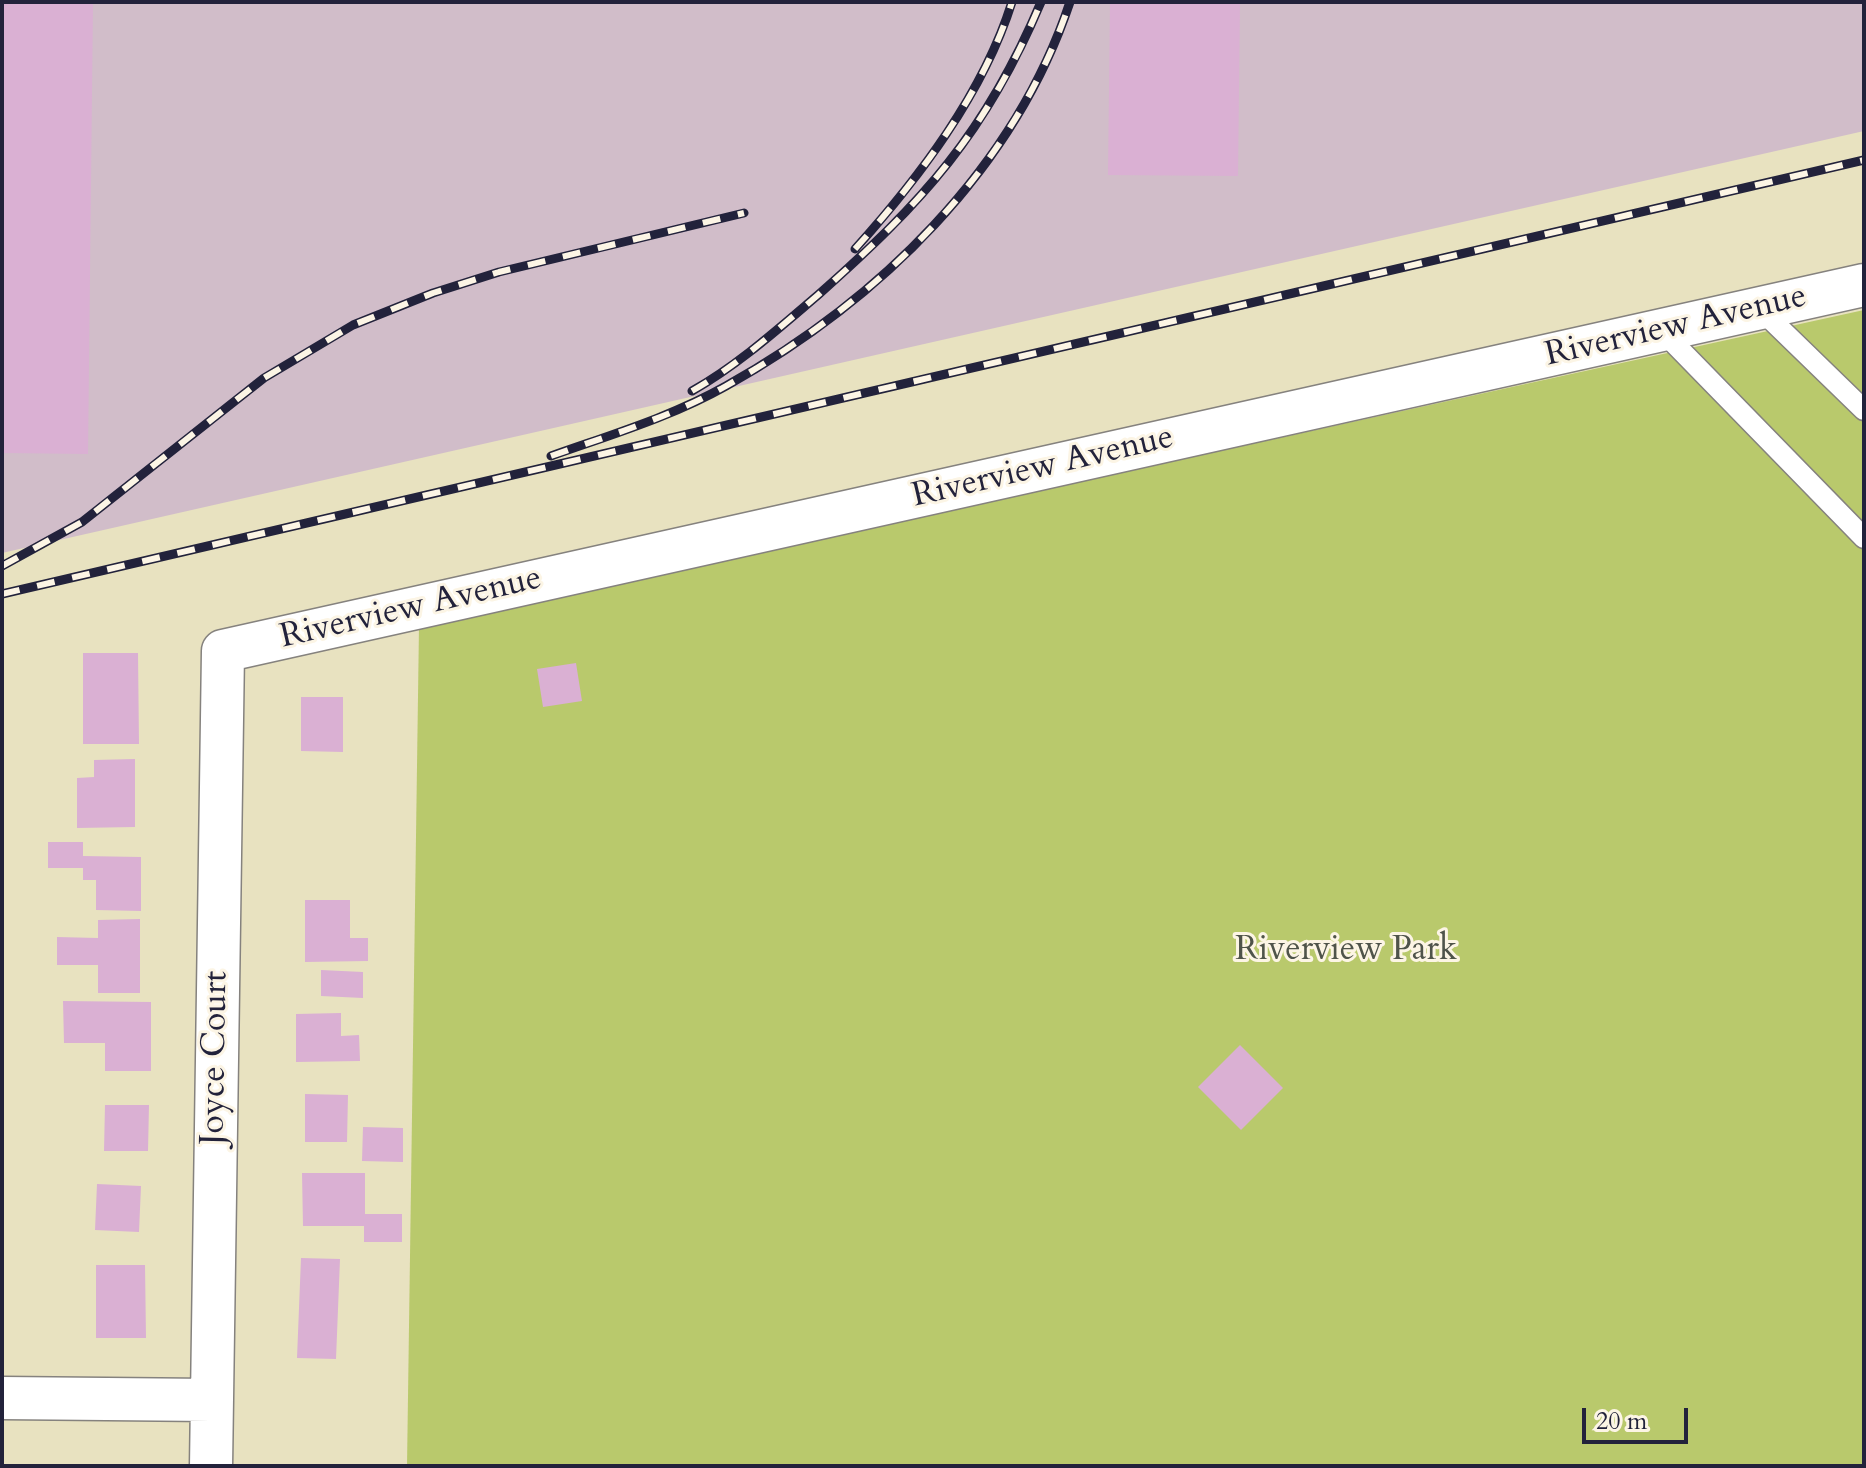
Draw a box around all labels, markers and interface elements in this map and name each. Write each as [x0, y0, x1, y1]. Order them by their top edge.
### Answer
street label: Riverview Avenue [1541, 277, 1811, 377]
street label: Riverview Avenue [908, 418, 1178, 518]
street label: Riverview Avenue [276, 559, 546, 659]
park label: Riverview Park [1235, 931, 1457, 971]
street label: Joyce Court [194, 971, 238, 1145]
scale bar [1586, 1392, 1692, 1442]
text: 20 m [1596, 1405, 1647, 1438]

